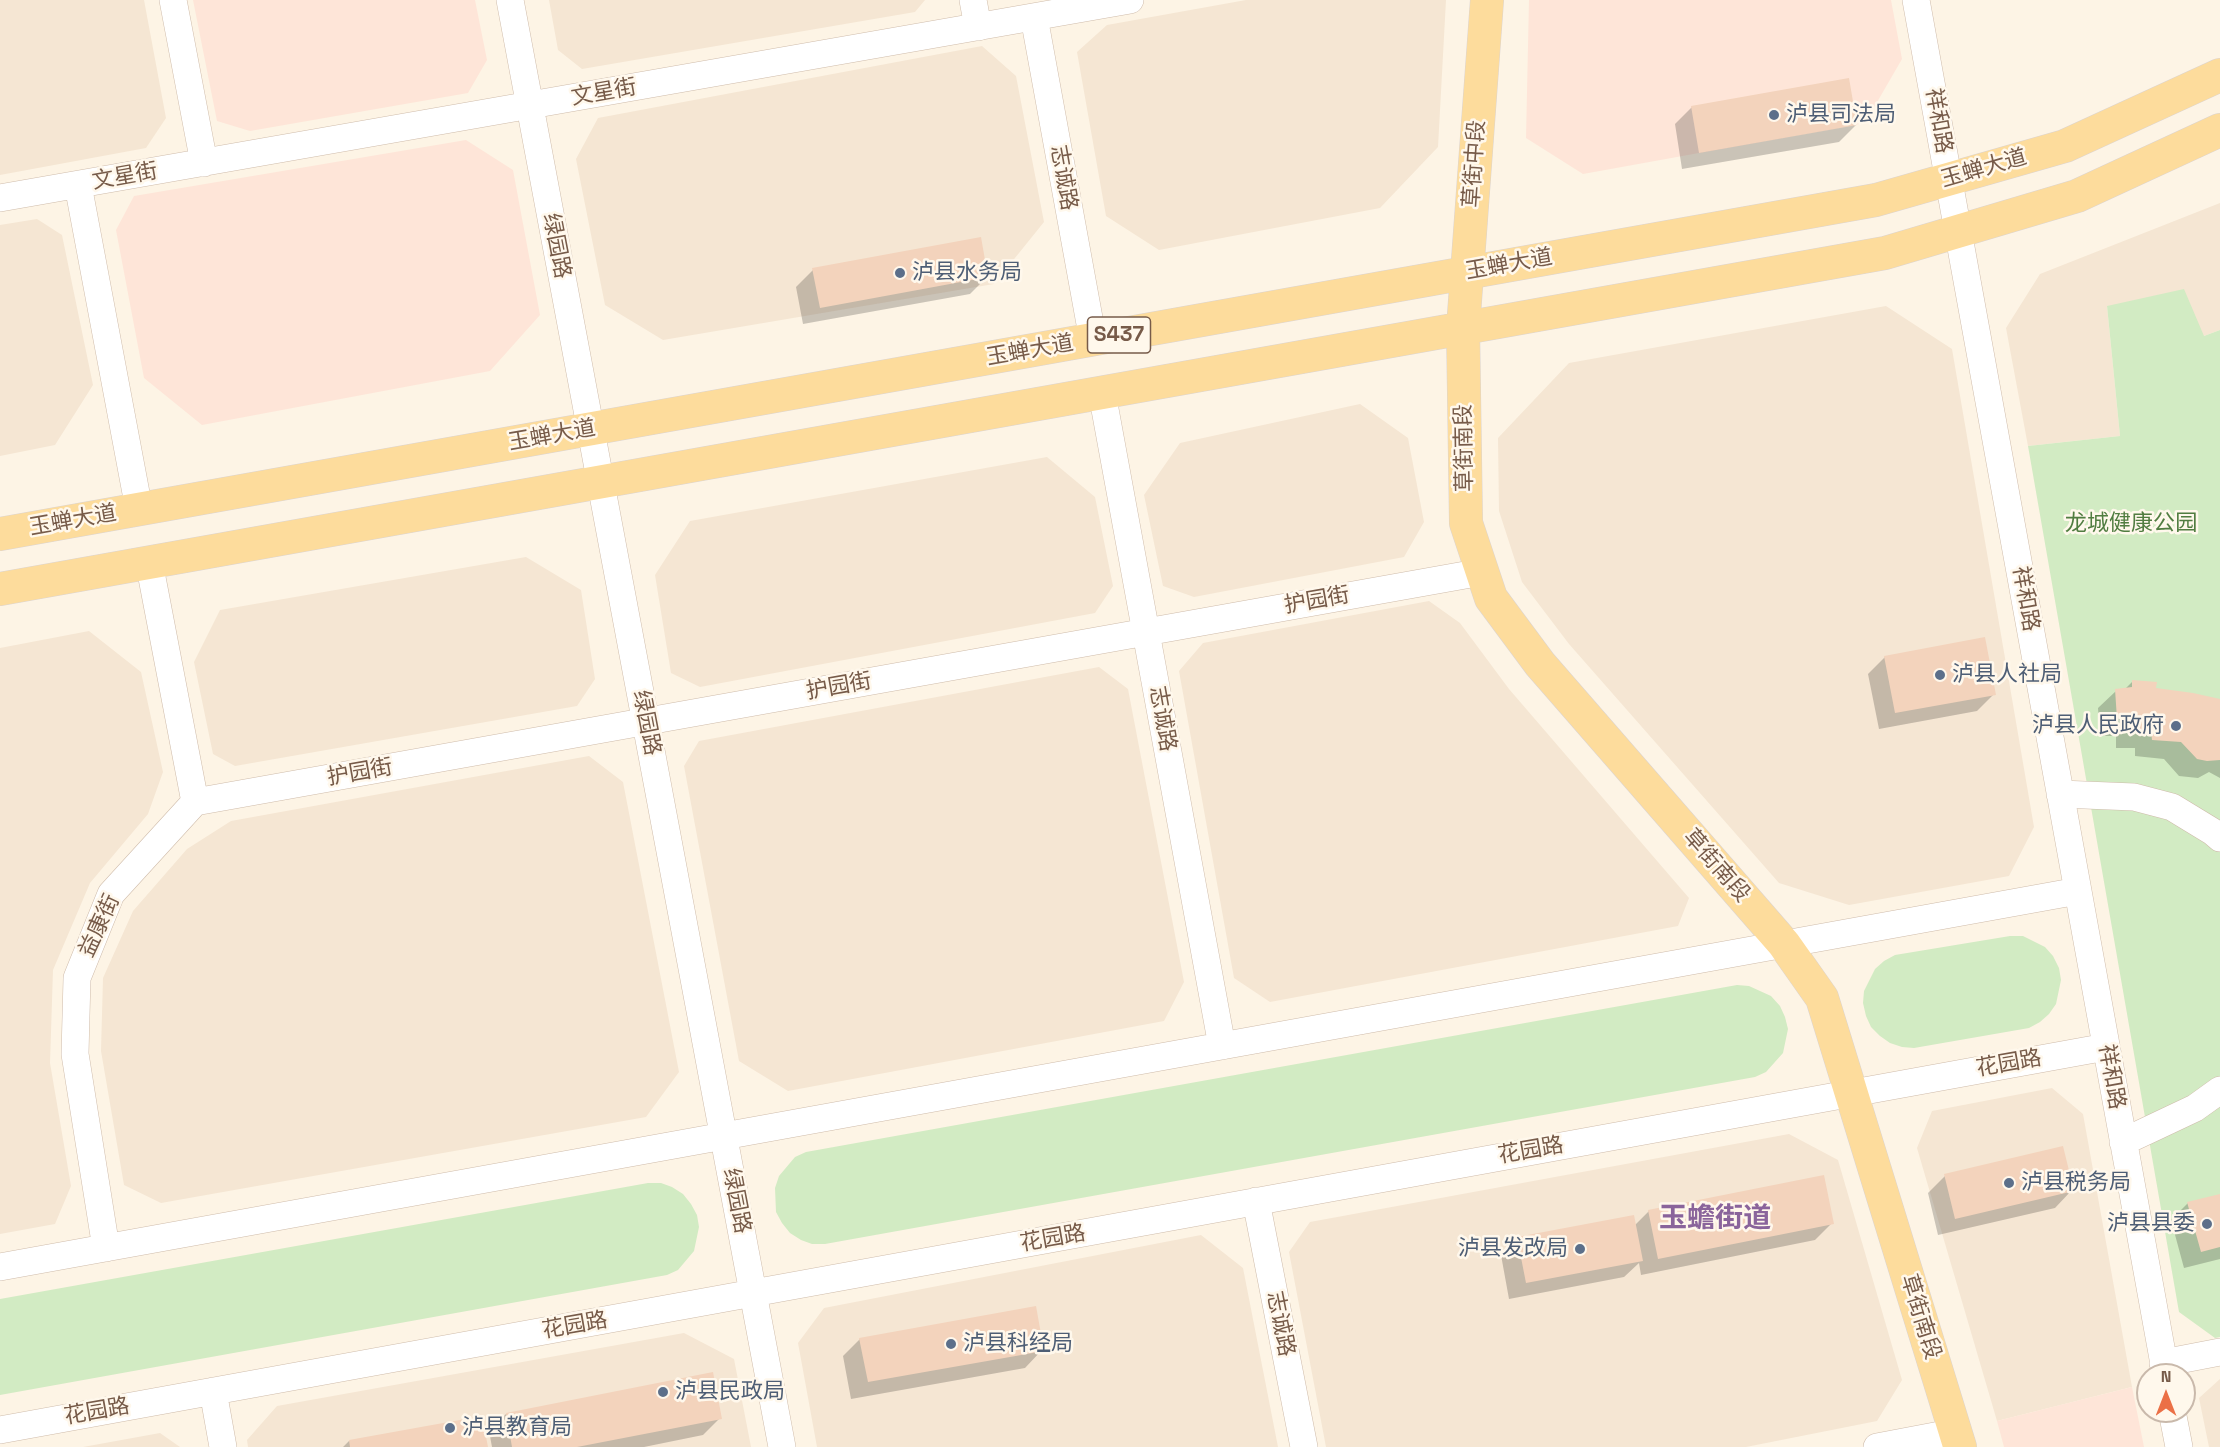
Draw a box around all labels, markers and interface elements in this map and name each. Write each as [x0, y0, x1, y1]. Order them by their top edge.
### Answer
street label: 文星街 [569, 74, 639, 112]
street label: 祥和路 [1919, 86, 1957, 156]
place label: 泸县司法局 [1786, 102, 1896, 128]
marker: 泸县司法局 [1767, 108, 1781, 122]
street label: 草街中段 [1459, 119, 1491, 209]
street label: 志诚路 [1044, 143, 1082, 213]
street label: 玉蝉大道 [1938, 144, 2030, 194]
street label: 文星街 [90, 158, 160, 196]
street label: 绿园路 [537, 211, 575, 281]
street label: 玉蝉大道 [1463, 244, 1555, 286]
place label: 泸县水务局 [912, 260, 1022, 286]
marker: 泸县水务局 [893, 266, 907, 280]
road number: S437 [1088, 317, 1150, 353]
street label: 玉蝉大道 [984, 330, 1076, 372]
street label: 草街南段 [1451, 404, 1479, 492]
street label: 玉蝉大道 [506, 415, 598, 457]
street label: 玉蝉大道 [27, 500, 119, 542]
park label: 龙城健康公园 [2065, 511, 2197, 537]
street label: 祥和路 [2006, 564, 2044, 634]
street label: 护园街 [1282, 582, 1352, 620]
place label: 泸县人社局 [1952, 662, 2062, 688]
street label: 护园街 [804, 668, 874, 706]
marker: 泸县人社局 [1933, 668, 1947, 682]
street label: 志诚路 [1143, 684, 1181, 754]
street label: 绿园路 [627, 688, 665, 758]
place label: 泸县人民政府 [2032, 713, 2164, 739]
marker: 泸县人民政府 [2169, 719, 2183, 733]
street label: 护园街 [325, 754, 395, 792]
street label: 草街南段 [1677, 824, 1755, 908]
street label: 益康街 [74, 891, 126, 961]
street label: 祥和路 [2092, 1042, 2130, 1112]
street label: 花园路 [1974, 1045, 2044, 1083]
street label: 花园路 [1496, 1132, 1566, 1170]
street label: 绿园路 [717, 1166, 755, 1236]
place label: 泸县税务局 [2021, 1170, 2131, 1196]
marker: 泸县税务局 [2002, 1176, 2016, 1190]
district label: 玉蟾街道 [1659, 1202, 1771, 1236]
place label: 泸县县委 [2107, 1211, 2195, 1237]
marker: 泸县县委 [2200, 1217, 2214, 1231]
street label: 花园路 [1018, 1220, 1088, 1258]
place label: 泸县发改局 [1458, 1236, 1568, 1262]
marker: 泸县发改局 [1573, 1242, 1587, 1256]
street label: 草街南段 [1895, 1271, 1945, 1363]
street label: 志诚路 [1261, 1289, 1299, 1359]
street label: 花园路 [540, 1307, 610, 1345]
place label: 泸县科经局 [963, 1331, 1073, 1357]
marker: 泸县科经局 [944, 1337, 958, 1351]
north arrow [2136, 1363, 2196, 1423]
text: N [2161, 1366, 2171, 1387]
place label: 泸县民政局 [675, 1379, 785, 1405]
marker: 泸县民政局 [656, 1385, 670, 1399]
street label: 花园路 [62, 1393, 132, 1431]
place label: 泸县教育局 [462, 1415, 572, 1441]
marker: 泸县教育局 [443, 1421, 457, 1435]

